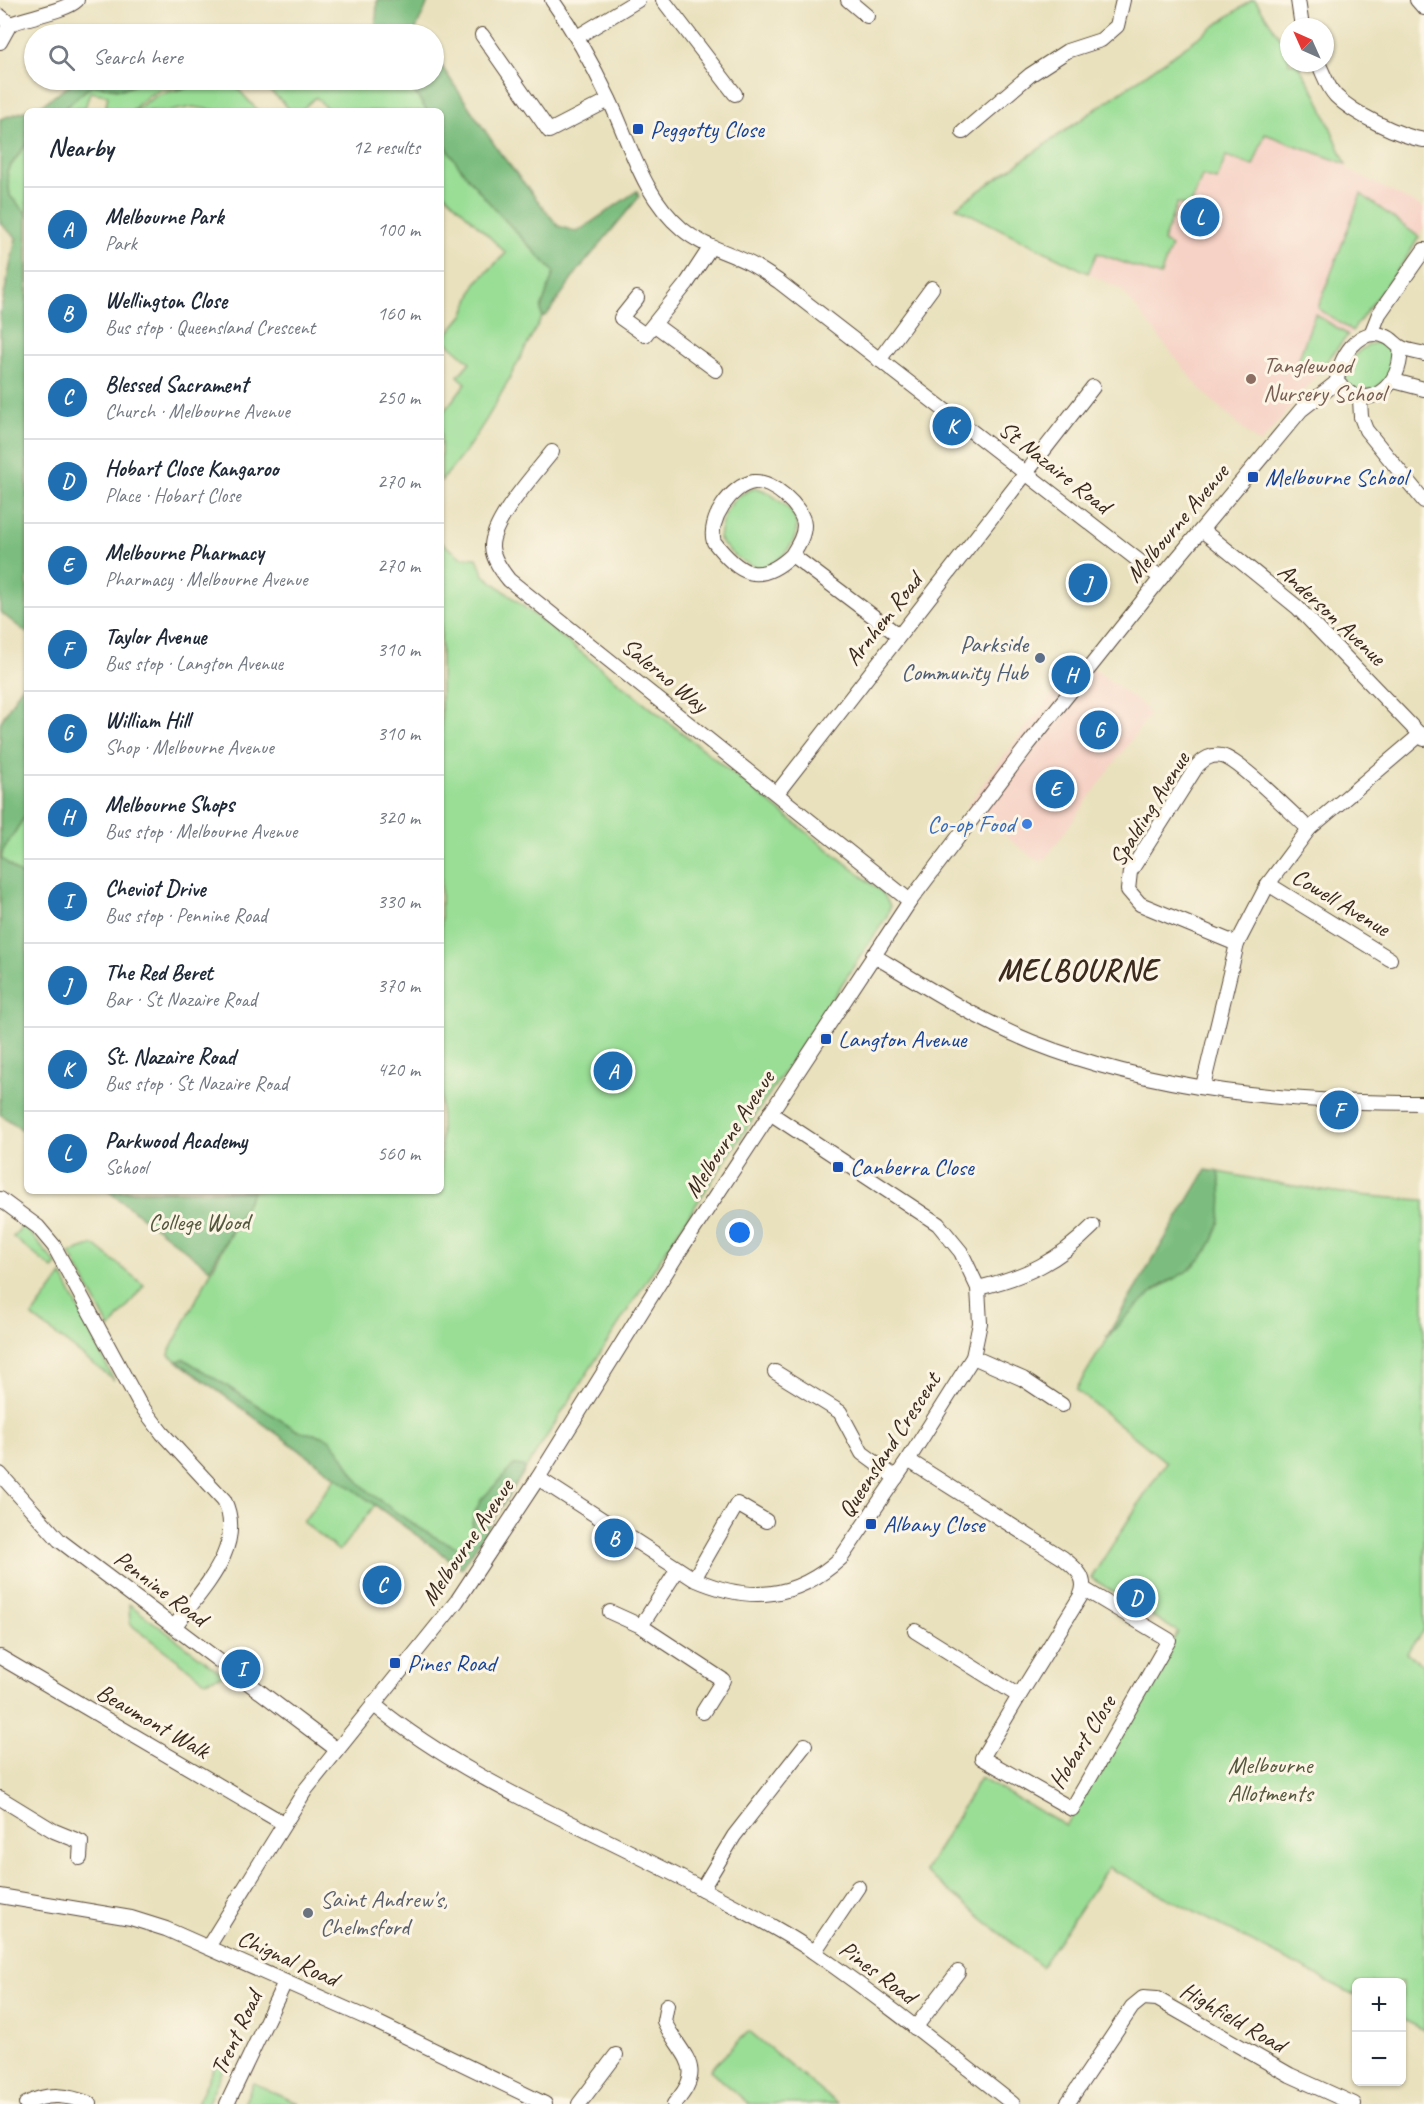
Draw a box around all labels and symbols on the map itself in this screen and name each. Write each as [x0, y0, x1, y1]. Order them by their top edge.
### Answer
north arrow [1280, 18, 1334, 72]
place label: Peggotty Close [650, 114, 766, 144]
marker: Peggotty Close [631, 122, 645, 136]
pin: L [1180, 194, 1220, 240]
place label: Tanglewood Nursery School [1263, 350, 1389, 408]
marker: Tanglewood Nursery School [1244, 372, 1258, 386]
pin: K [932, 404, 972, 448]
street label: St Nazaire Road [993, 414, 1120, 522]
street label: Melbourne Avenue [1119, 456, 1237, 588]
place label: Melbourne School [1265, 462, 1411, 492]
marker: Melbourne School [1246, 470, 1260, 484]
street label: Anderson Avenue [1272, 556, 1394, 673]
pin: J [1068, 560, 1108, 606]
street label: Arnhem Road [837, 564, 931, 671]
place label: Parkside Community Hub [901, 629, 1030, 687]
street label: Salerno Way [616, 631, 716, 720]
marker: Parkside Community Hub [1033, 651, 1047, 665]
pin: H [1052, 652, 1090, 698]
pin: G [1080, 708, 1118, 752]
street label: Spalding Avenue [1102, 744, 1197, 872]
pin: E [1036, 766, 1074, 812]
place label: Co-op Food [927, 809, 1019, 839]
marker: Co-op Food [1020, 817, 1034, 831]
street label: Cowell Avenue [1287, 861, 1397, 944]
district label: MELBOURNE [998, 951, 1161, 989]
place label: Langton Avenue [838, 1024, 969, 1054]
marker: Langton Avenue [819, 1032, 833, 1046]
pin: A [594, 1048, 632, 1094]
street label: Melbourne Avenue [677, 1063, 782, 1203]
pin: F [1320, 1088, 1358, 1132]
place label: Canberra Close [850, 1152, 976, 1182]
marker: Canberra Close [831, 1160, 845, 1174]
park label: College Wood [148, 1207, 253, 1237]
your location [725, 1218, 754, 1247]
street label: Queensland Crescent [831, 1365, 948, 1523]
street label: Melbourne Avenue [414, 1471, 521, 1611]
place label: Albany Close [883, 1509, 987, 1539]
pin: B [594, 1516, 634, 1560]
marker: Albany Close [864, 1517, 878, 1531]
street label: Pennine Road [108, 1543, 216, 1635]
pin: C [362, 1562, 401, 1608]
pin: D [1116, 1576, 1156, 1620]
pin: I [222, 1646, 260, 1692]
place label: Pines Road [407, 1648, 499, 1678]
marker: Pines Road [388, 1656, 402, 1670]
street label: Beaumont Walk [91, 1677, 217, 1766]
street label: Hobart Close [1042, 1688, 1124, 1794]
park label: Melbourne Allotments [1228, 1750, 1315, 1808]
place label: Saint Andrew's, Chelmsford [320, 1884, 448, 1942]
marker: Saint Andrew's, Chelmsford [301, 1906, 315, 1920]
street label: Chignal Road [233, 1923, 346, 1995]
street label: Pines Road [834, 1933, 925, 2013]
street label: Highfield Road [1175, 1975, 1294, 2061]
street label: Trent Road [203, 1983, 270, 2080]

